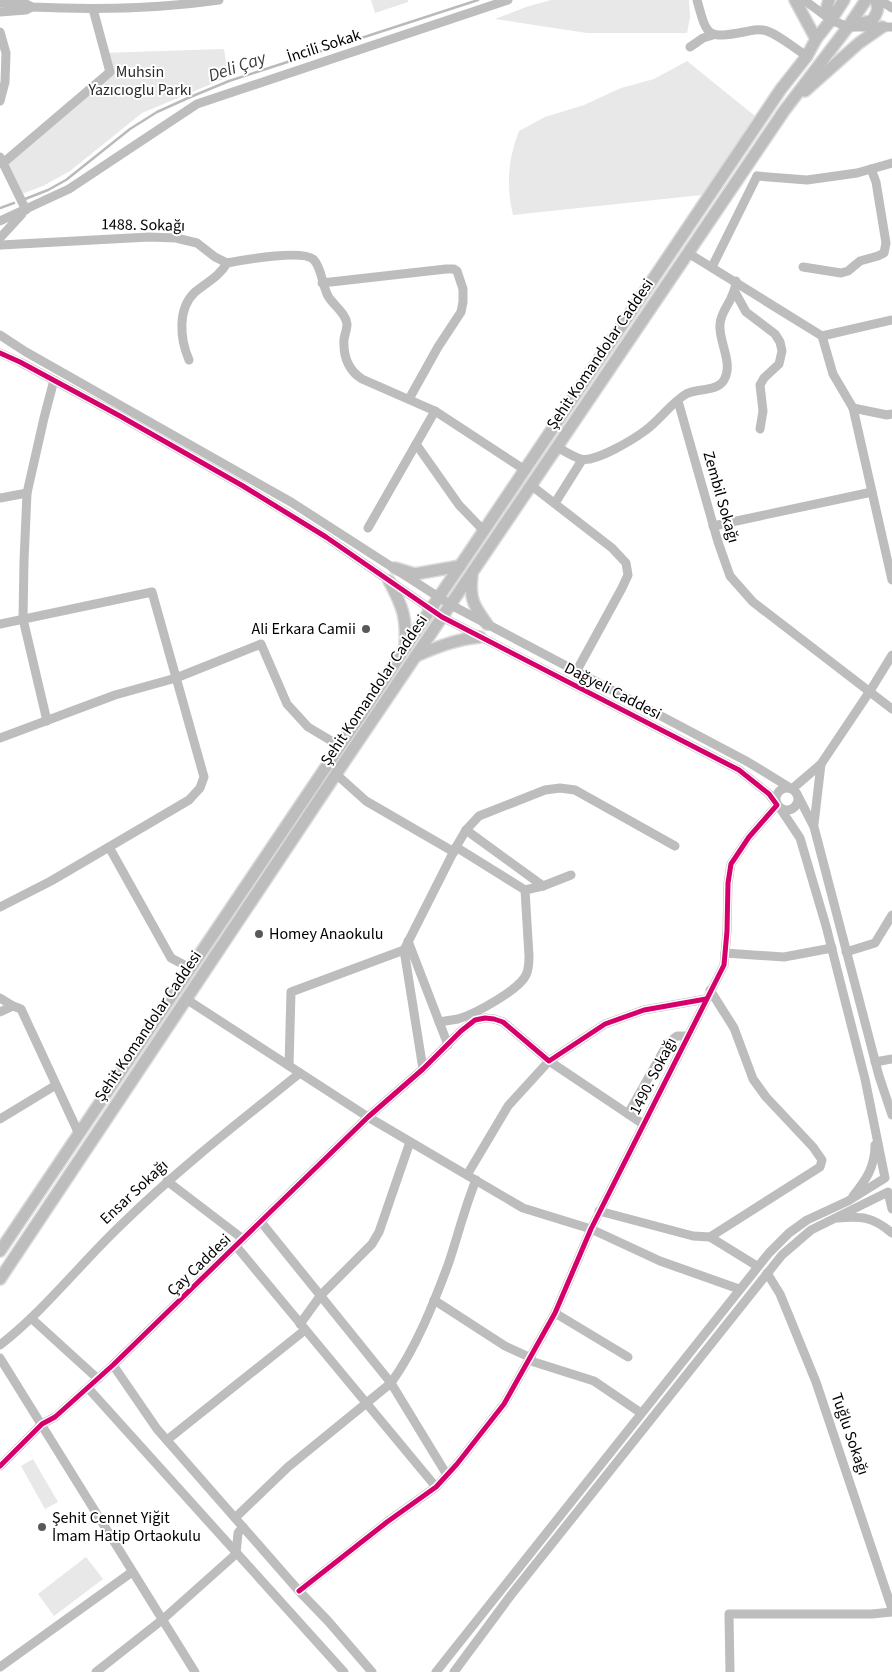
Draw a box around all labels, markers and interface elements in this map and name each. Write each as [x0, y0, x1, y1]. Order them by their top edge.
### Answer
street label: İncili Sokak [284, 24, 364, 68]
water label: Deli Çay [205, 45, 270, 88]
park label: Muhsin Yazıcıoglu Parkı [87, 61, 192, 101]
street label: 1488. Sokağı [101, 213, 185, 237]
street label: Şehit Komandolar Caddesi [541, 274, 659, 434]
street label: Zembil Sokağı [697, 448, 745, 546]
street label: Şehit Komandolar Caddesi [315, 610, 433, 770]
place label: Ali Erkara Camii [252, 618, 356, 640]
marker: Ali Erkara Camii [360, 623, 372, 635]
street label: Dağyeli Caddesi [561, 657, 665, 725]
place label: Homey Anaokulu [269, 923, 383, 945]
marker: Homey Anaokulu [253, 928, 265, 940]
street label: Şehit Komandolar Caddesi [89, 946, 207, 1106]
street label: 1490. Sokağı [624, 1034, 682, 1118]
street label: Ensar Sokağı [95, 1155, 173, 1229]
street label: Çay Caddesi [162, 1229, 236, 1301]
street label: Tuğlu Sokağı [826, 1390, 874, 1478]
place label: Şehit Cennet Yiğit İmam Hatip Ortaokulu [52, 1507, 201, 1547]
marker: Şehit Cennet Yiğit İmam Hatip Ortaokulu [36, 1521, 48, 1533]

